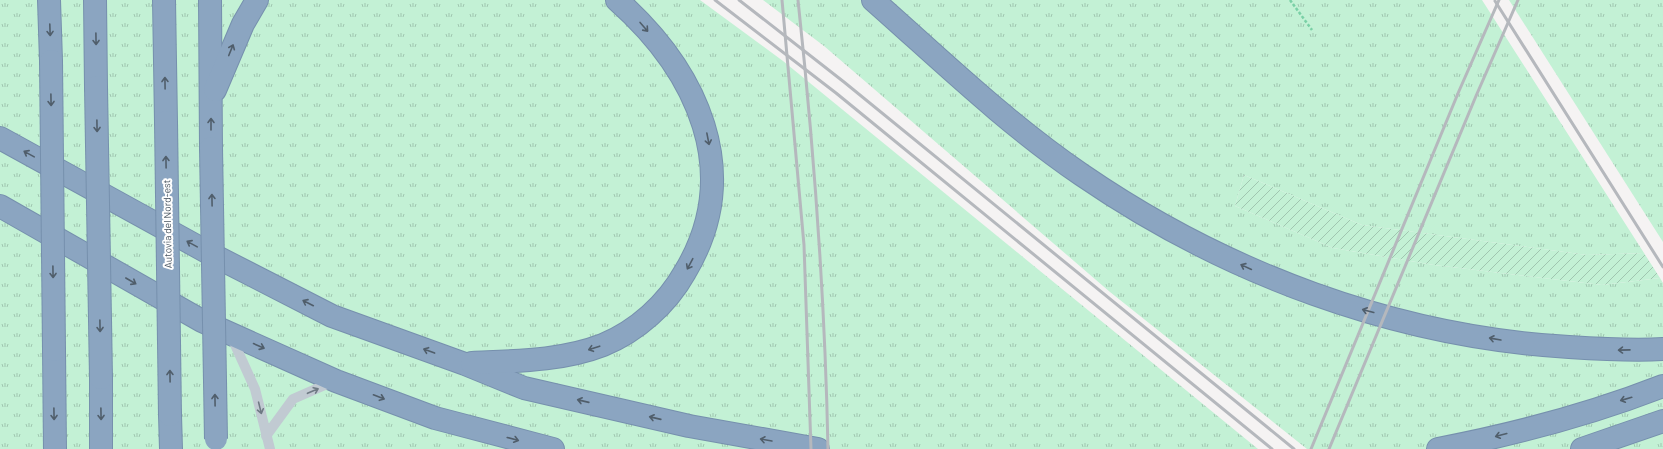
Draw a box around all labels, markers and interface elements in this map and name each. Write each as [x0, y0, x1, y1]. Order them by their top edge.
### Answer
one-way arrow [640, 22, 649, 33]
one-way arrow [46, 23, 54, 36]
one-way arrow [92, 32, 100, 45]
one-way arrow [228, 44, 236, 56]
one-way arrow [161, 77, 169, 90]
one-way arrow [47, 93, 55, 106]
one-way arrow [207, 118, 215, 131]
one-way arrow [93, 119, 101, 132]
one-way arrow [705, 132, 713, 145]
one-way arrow [23, 150, 35, 158]
one-way arrow [162, 156, 170, 169]
street label: Autovia del Nord-est [160, 179, 174, 268]
one-way arrow [208, 194, 216, 207]
one-way arrow [186, 239, 198, 247]
one-way arrow [686, 258, 693, 270]
one-way arrow [1240, 263, 1252, 270]
one-way arrow [49, 265, 57, 278]
one-way arrow [125, 277, 137, 285]
one-way arrow [302, 299, 314, 307]
one-way arrow [1362, 307, 1375, 314]
one-way arrow [96, 319, 104, 332]
one-way arrow [1488, 335, 1501, 343]
one-way arrow [253, 343, 265, 351]
one-way arrow [588, 344, 600, 352]
one-way arrow [423, 346, 435, 354]
one-way arrow [1618, 346, 1631, 353]
one-way arrow [166, 370, 173, 383]
one-way arrow [307, 386, 319, 394]
one-way arrow [372, 393, 384, 401]
one-way arrow [211, 394, 219, 407]
one-way arrow [1620, 396, 1633, 403]
one-way arrow [577, 397, 590, 405]
one-way arrow [256, 402, 264, 415]
one-way arrow [50, 407, 58, 420]
one-way arrow [97, 407, 105, 420]
one-way arrow [649, 414, 662, 422]
one-way arrow [1495, 431, 1508, 439]
one-way arrow [507, 436, 520, 443]
one-way arrow [759, 436, 772, 444]

